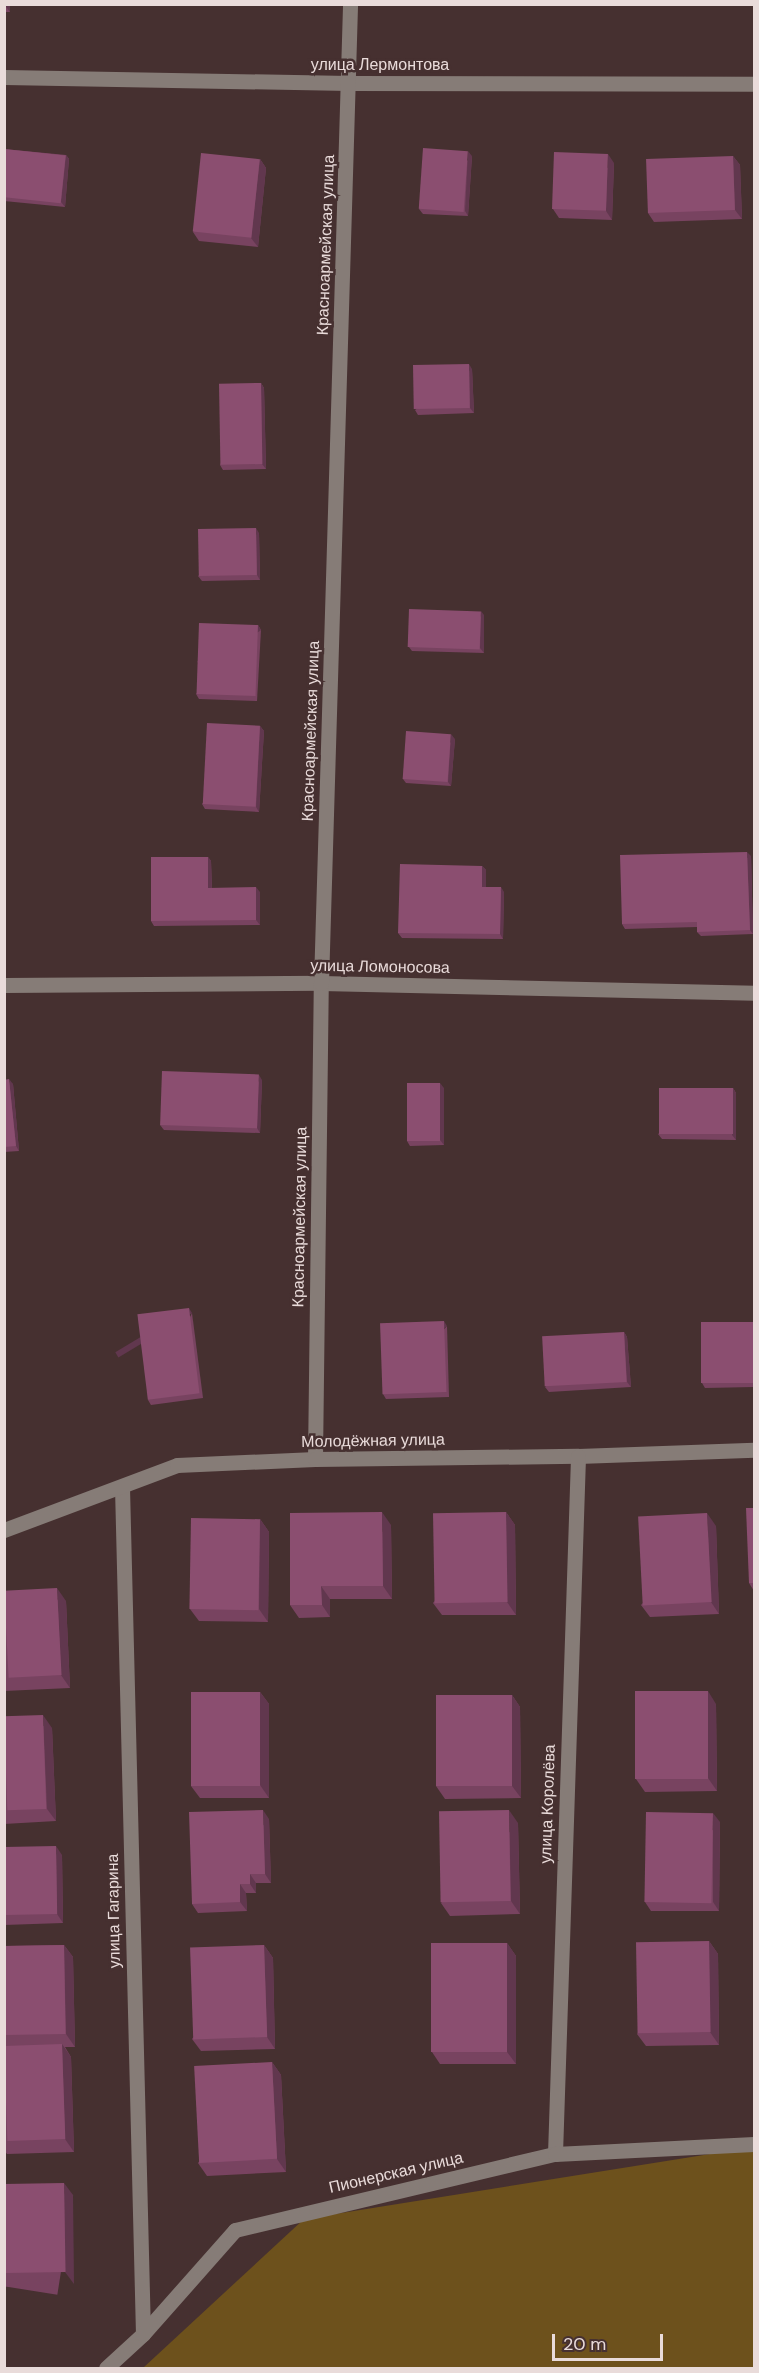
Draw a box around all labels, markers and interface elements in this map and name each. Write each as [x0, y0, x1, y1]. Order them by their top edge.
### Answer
street label: улица Лермонтова [311, 55, 449, 75]
street label: Красноармейская улица [313, 154, 339, 336]
street label: Красноармейская улица [298, 640, 324, 822]
street label: улица Ломоносова [310, 956, 450, 978]
street label: Красноармейская улица [289, 1127, 311, 1307]
street label: Молодёжная улица [301, 1430, 445, 1452]
street label: улица Королёва [536, 1744, 560, 1864]
street label: улица Гагарина [103, 1853, 125, 1969]
street label: Пионерская улица [327, 2148, 465, 2198]
scale bar [555, 2322, 666, 2360]
text: 20 m [563, 2332, 606, 2356]

